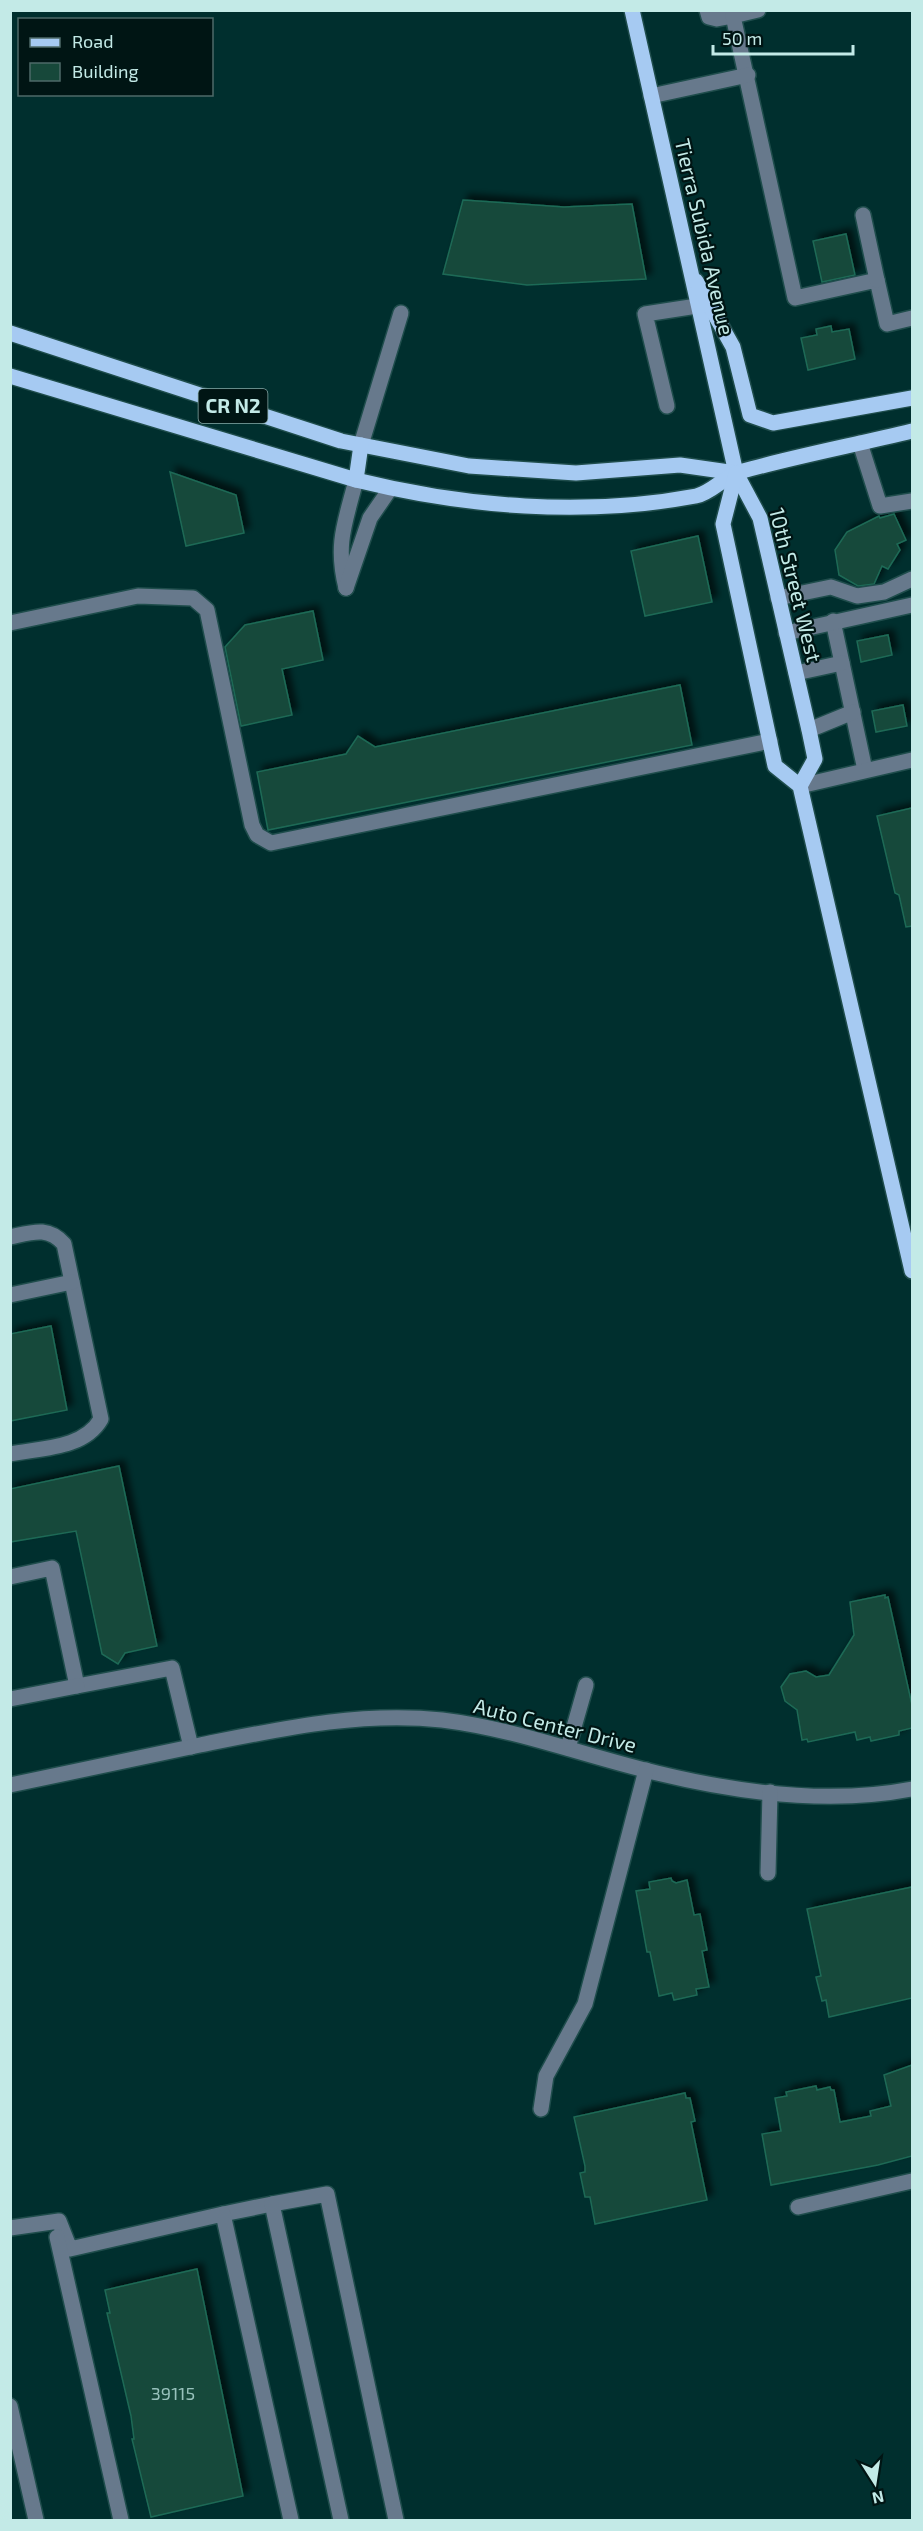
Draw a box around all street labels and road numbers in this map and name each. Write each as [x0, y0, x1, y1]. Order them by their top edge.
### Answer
street label: Tierra Subida Avenue [671, 136, 740, 337]
road number: CR N2 [198, 389, 268, 423]
street label: 10th Street West [765, 505, 828, 664]
street label: Auto Center Drive [471, 1692, 639, 1757]

